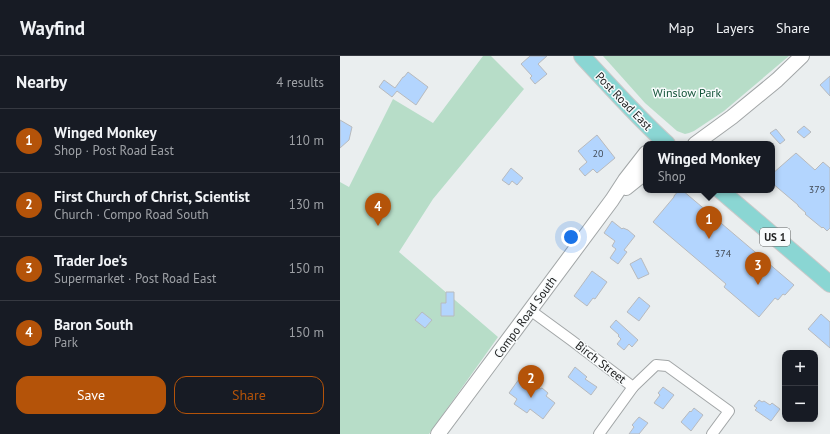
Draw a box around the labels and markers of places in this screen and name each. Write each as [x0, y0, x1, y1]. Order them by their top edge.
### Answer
pin: 4 [365, 193, 391, 226]
pin: 1 [696, 206, 722, 239]
pin: 3 [745, 252, 771, 285]
pin: 2 [518, 365, 544, 398]

